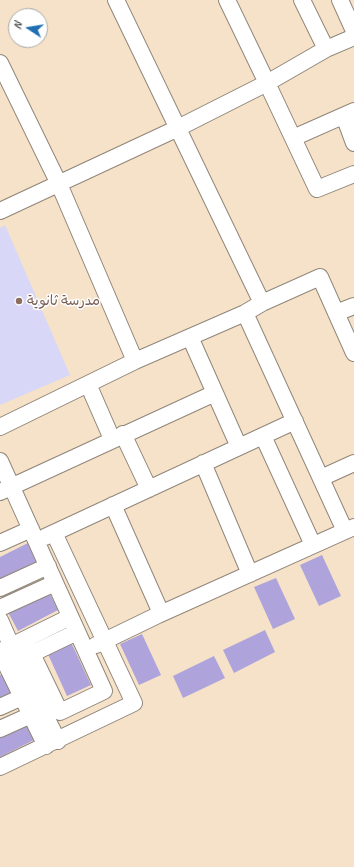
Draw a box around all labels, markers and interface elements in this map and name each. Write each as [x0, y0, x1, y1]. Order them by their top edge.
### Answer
north arrow [8, 8, 48, 48]
text: N [10, 21, 25, 31]
place label: مدرسة ثانوية [27, 293, 100, 309]
marker: مدرسة ثانوية [14, 296, 24, 306]

